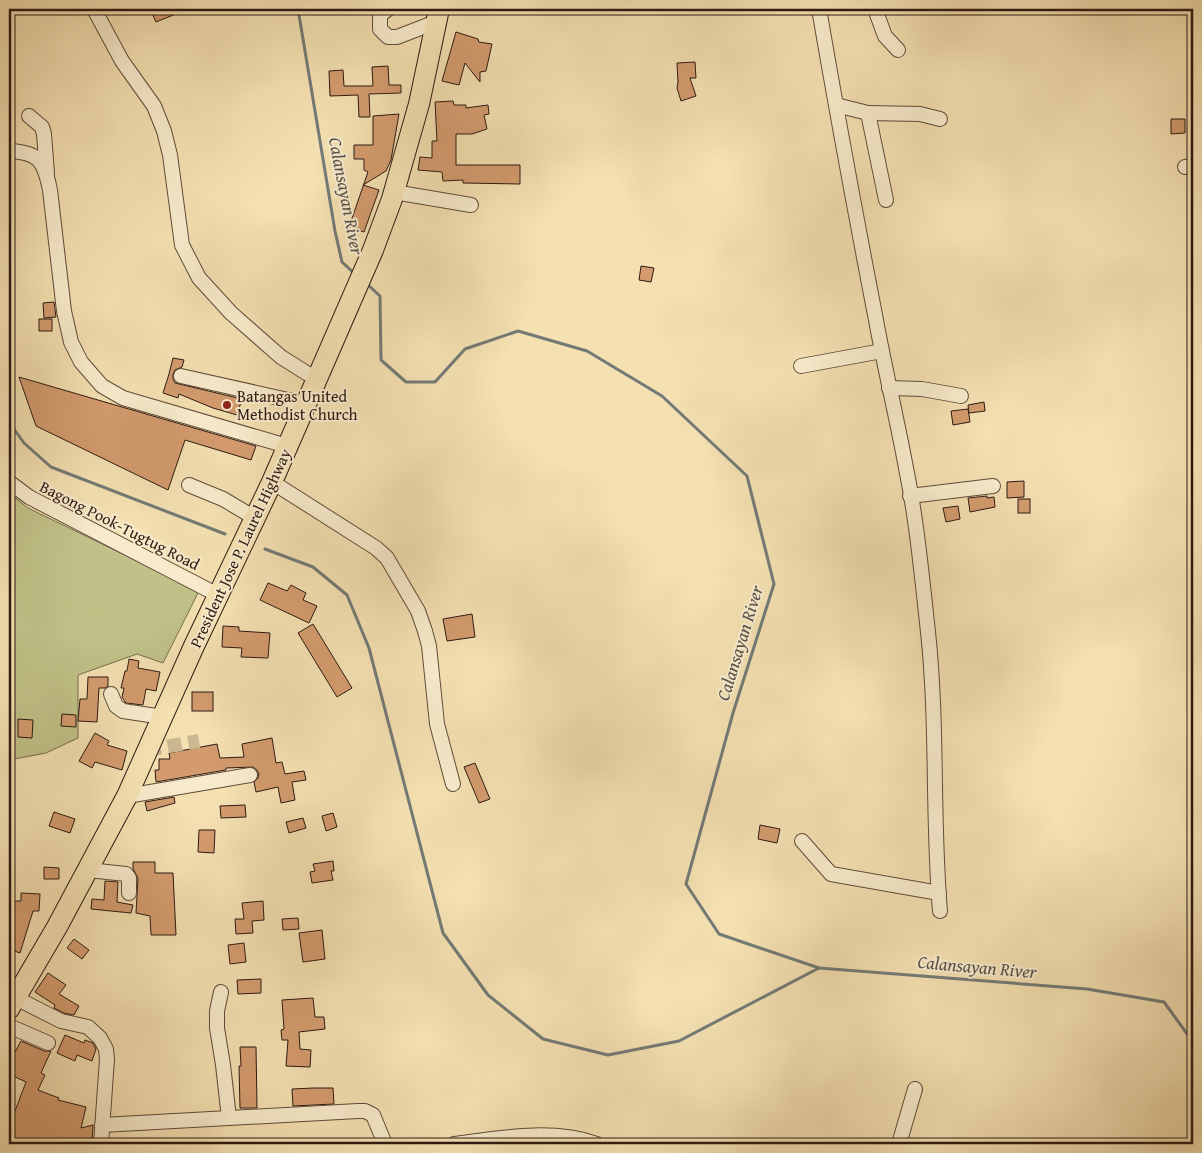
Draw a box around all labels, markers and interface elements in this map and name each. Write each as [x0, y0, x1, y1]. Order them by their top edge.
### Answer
water label: Calansayan River [322, 135, 371, 258]
place label: Batangas United Methodist Church [237, 384, 358, 426]
marker: Batangas United Methodist Church [221, 399, 233, 411]
street label: President Jose P. Laurel Highway [183, 445, 297, 651]
street label: Bagong Pook-Tugtug Road [36, 474, 205, 576]
water label: Calansayan River [709, 581, 770, 704]
water label: Calansayan River [917, 948, 1039, 985]

